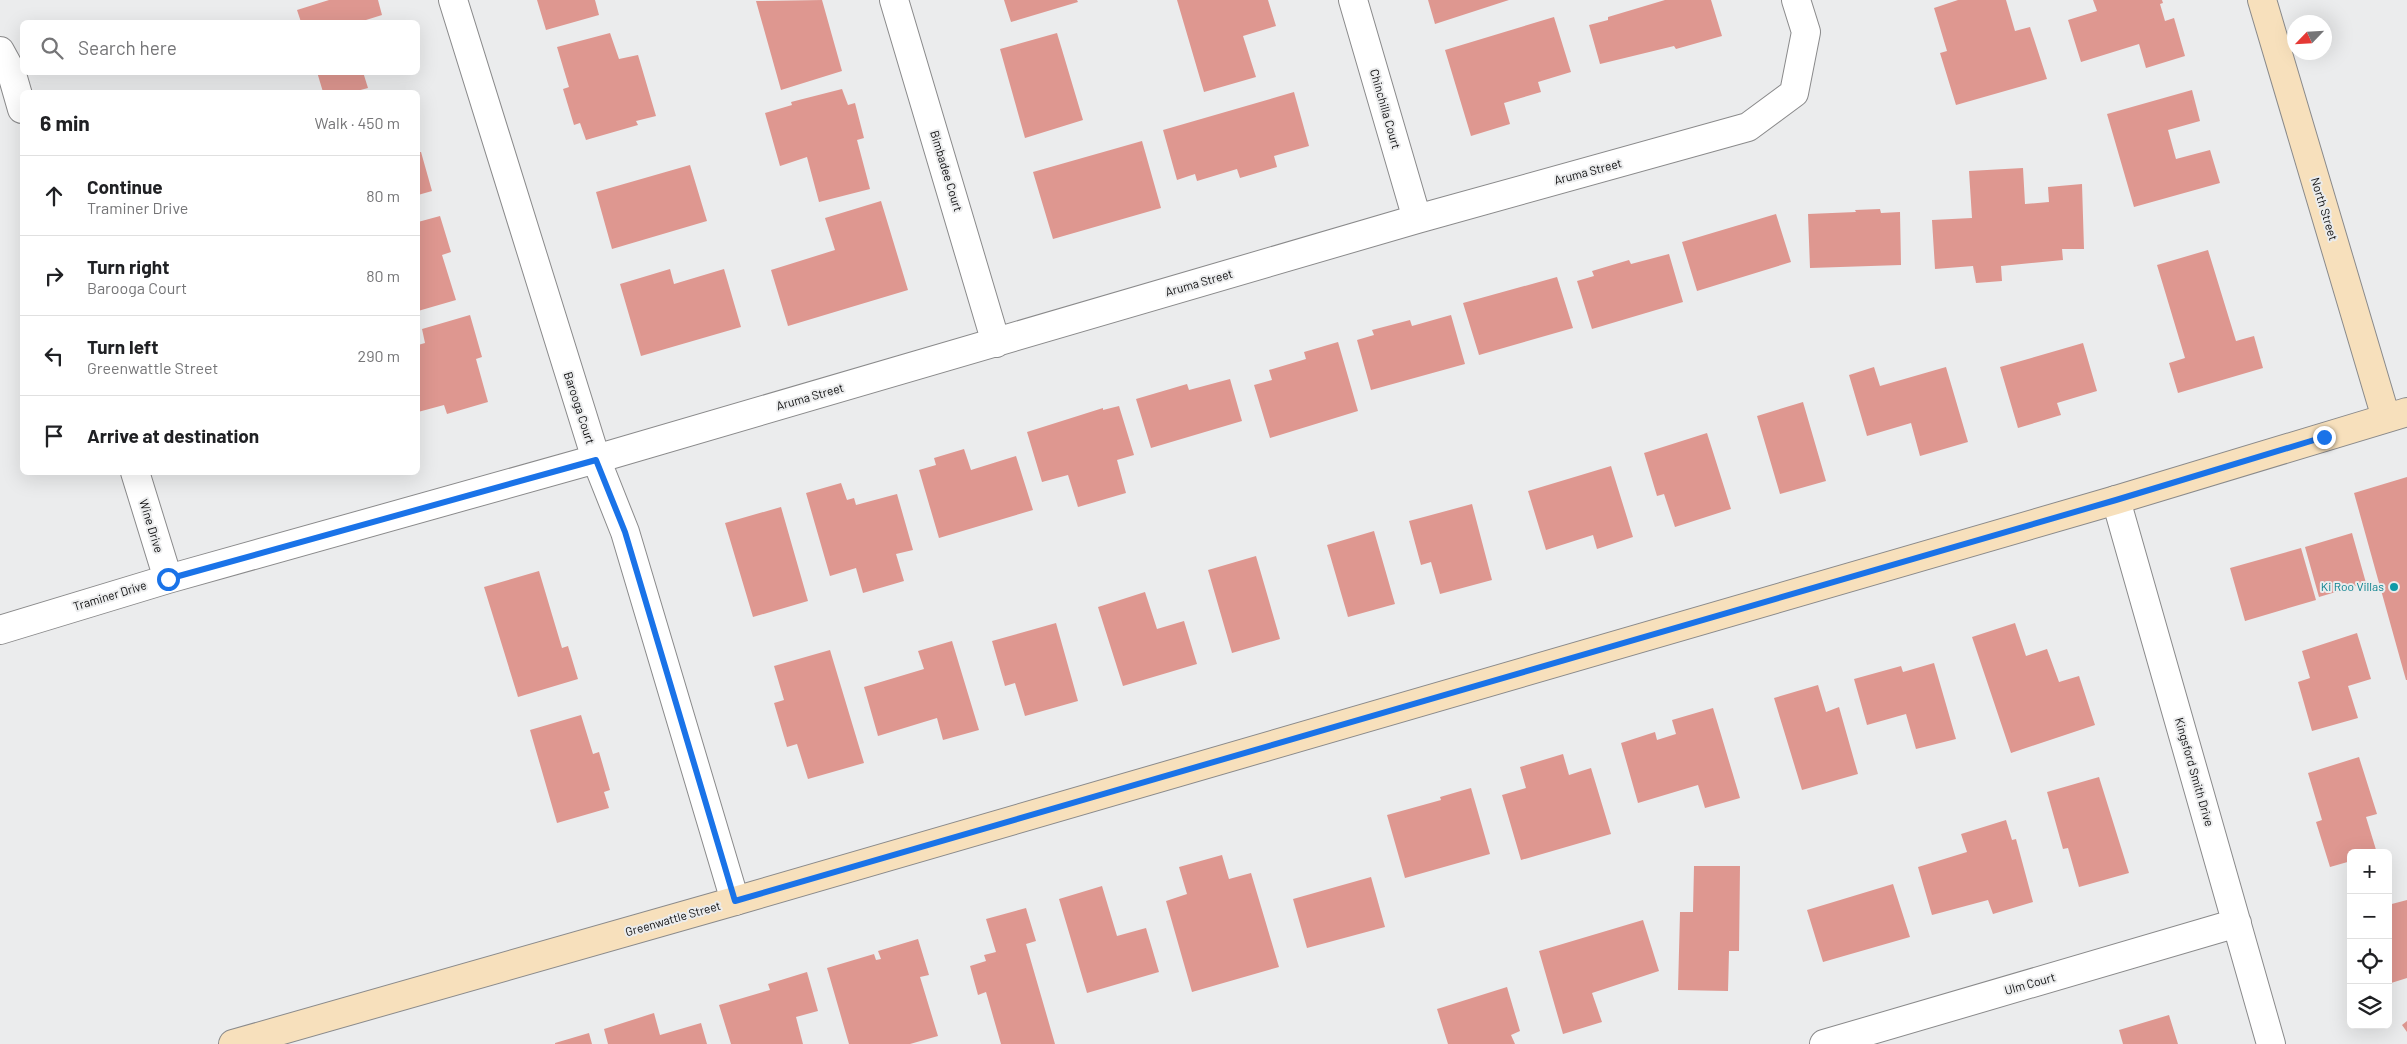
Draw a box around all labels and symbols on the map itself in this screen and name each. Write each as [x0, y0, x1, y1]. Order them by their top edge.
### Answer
north arrow [2287, 15, 2332, 60]
street label: Chinchilla Court [1368, 67, 1404, 150]
street label: Bimbadee Court [928, 128, 966, 213]
street label: Aruma Street [1552, 155, 1623, 187]
street label: North Street [2309, 175, 2341, 242]
street label: Aruma Street [1163, 266, 1234, 298]
street label: Barooga Court [562, 370, 598, 446]
street label: Aruma Street [774, 380, 845, 412]
route end [2313, 426, 2336, 449]
street label: Wine Drive [137, 497, 167, 554]
route start [157, 568, 180, 591]
street label: Traminer Drive [71, 577, 148, 613]
place label: Ki Roo Villas [2321, 579, 2384, 593]
marker: Ki Roo Villas [2388, 581, 2400, 593]
street label: Kingsford Smith Drive [2173, 716, 2217, 828]
street label: Greenwattle Street [623, 898, 722, 938]
street label: Ulm Court [2003, 969, 2057, 997]

